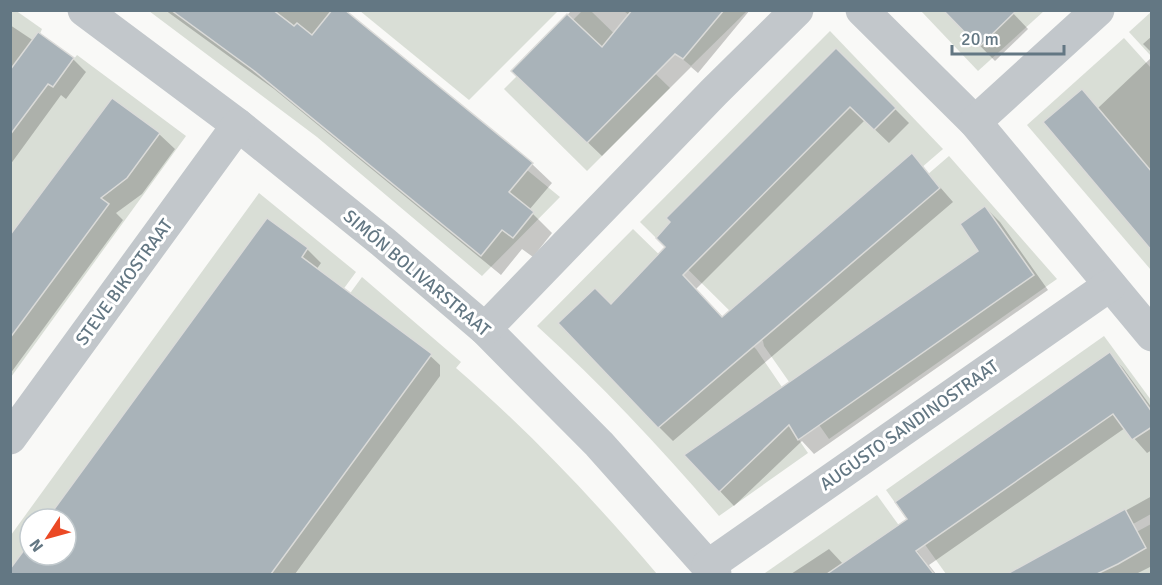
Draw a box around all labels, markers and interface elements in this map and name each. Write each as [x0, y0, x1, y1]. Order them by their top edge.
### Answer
scale bar [952, 18, 1064, 56]
text: 20 m [961, 28, 999, 50]
street label: SIMÓN BOLIVARSTRAAT [339, 205, 495, 341]
street label: STEVE BIKOSTRAAT [71, 214, 177, 349]
street label: AUGUSTO SANDINOSTRAAT [815, 355, 1003, 495]
north arrow [18, 507, 78, 567]
text: N [25, 535, 48, 556]

